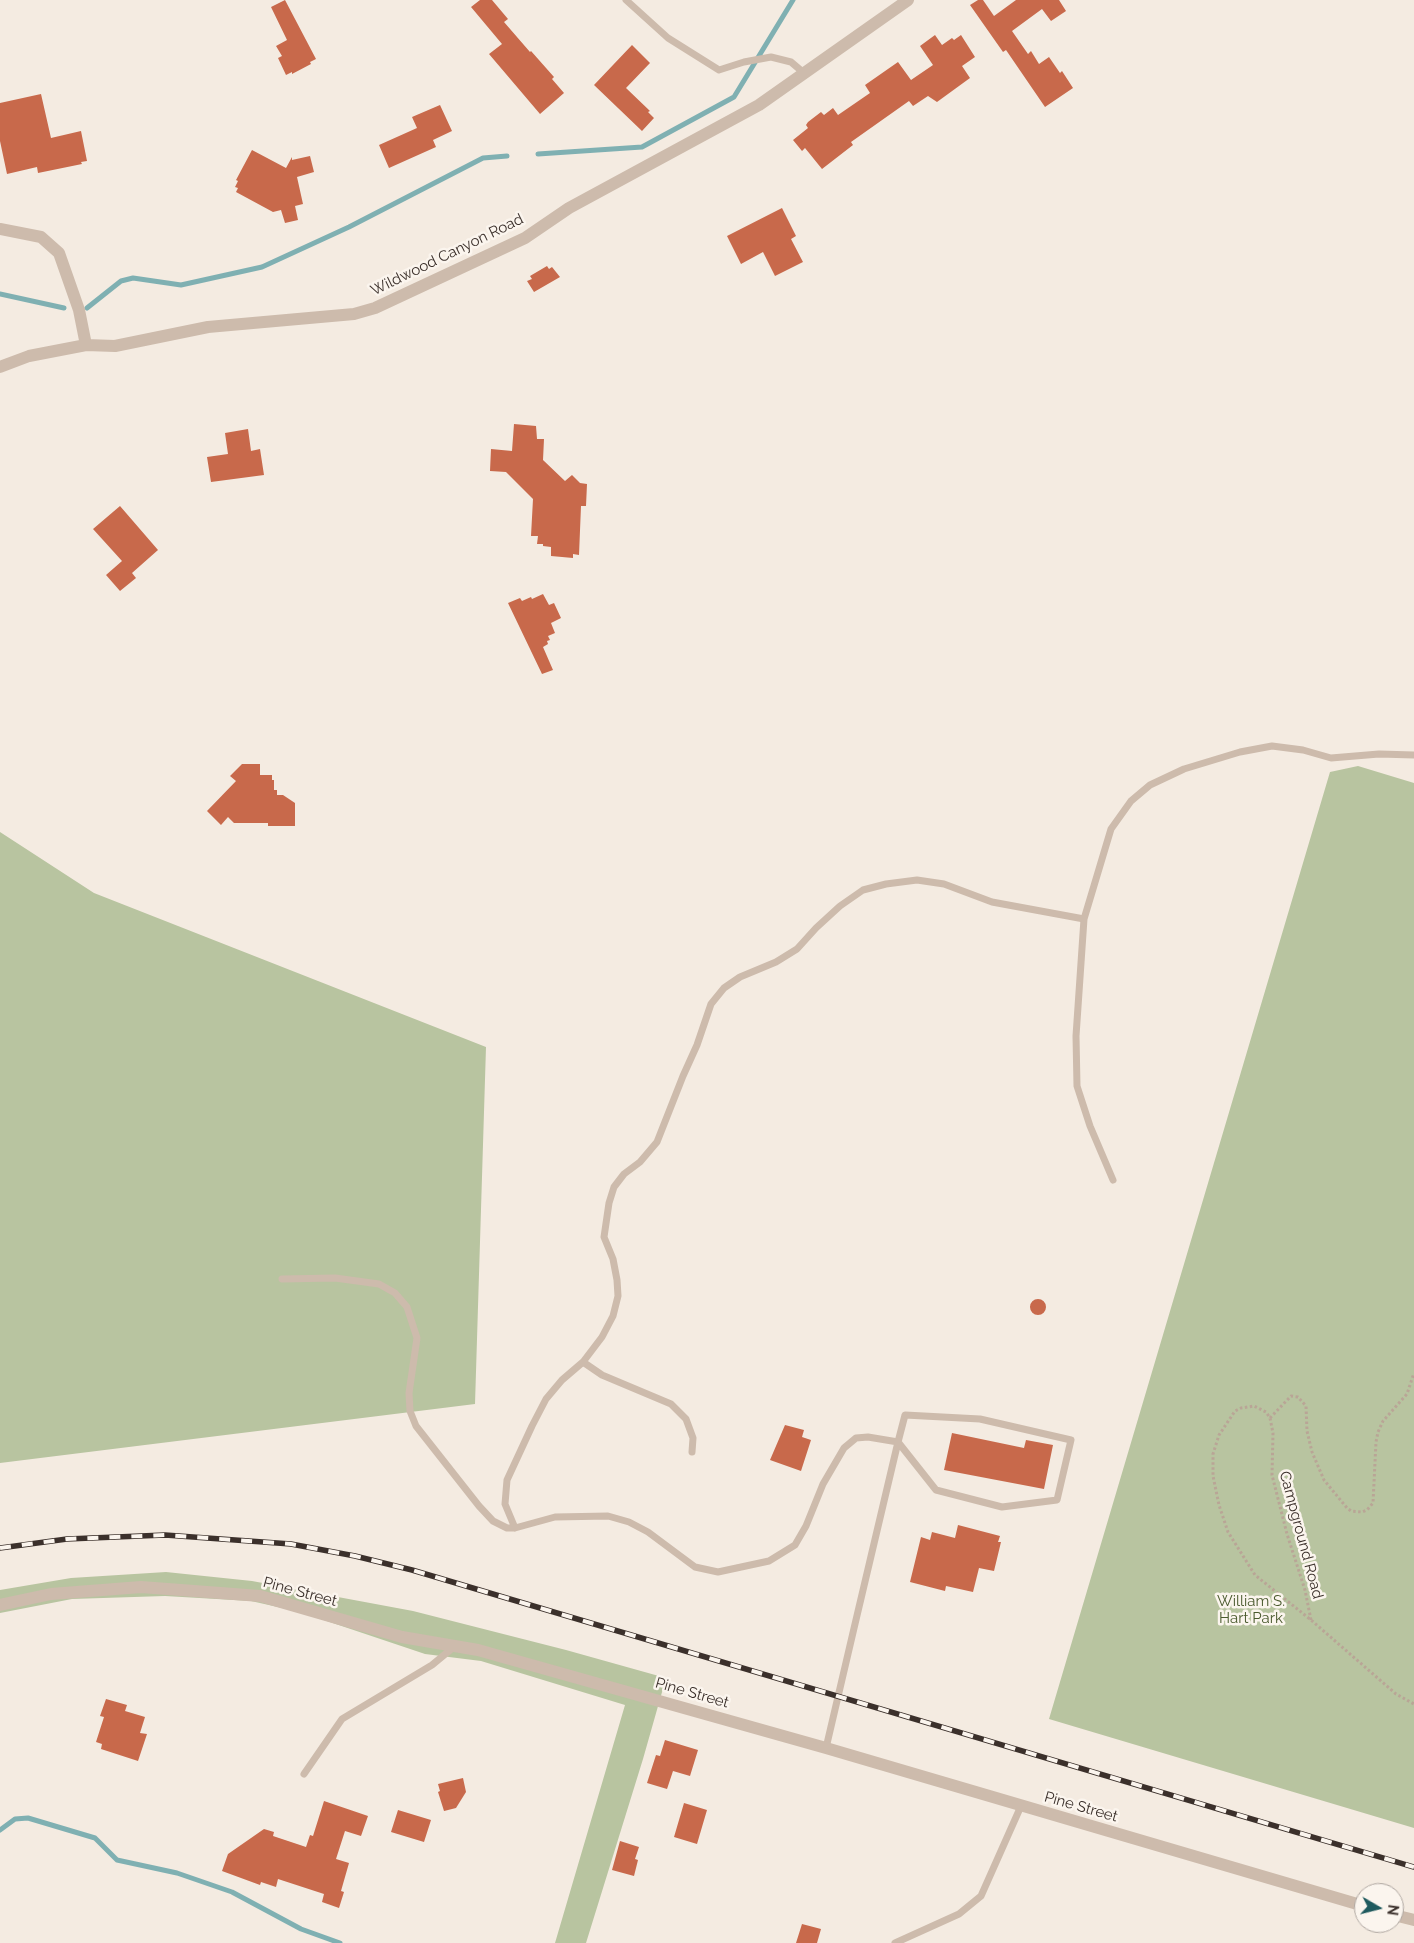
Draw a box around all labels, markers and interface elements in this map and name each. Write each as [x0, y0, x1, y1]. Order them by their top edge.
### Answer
street label: Wildwood Canyon Road [368, 210, 526, 300]
street label: Campground Road [1275, 1469, 1327, 1601]
street label: Pine Street [261, 1574, 339, 1610]
park label: William S. Hart Park [1217, 1592, 1285, 1627]
street label: Pine Street [653, 1674, 731, 1712]
street label: Pine Street [1042, 1788, 1120, 1826]
north arrow [1354, 1883, 1404, 1933]
text: N [1384, 1904, 1402, 1916]

